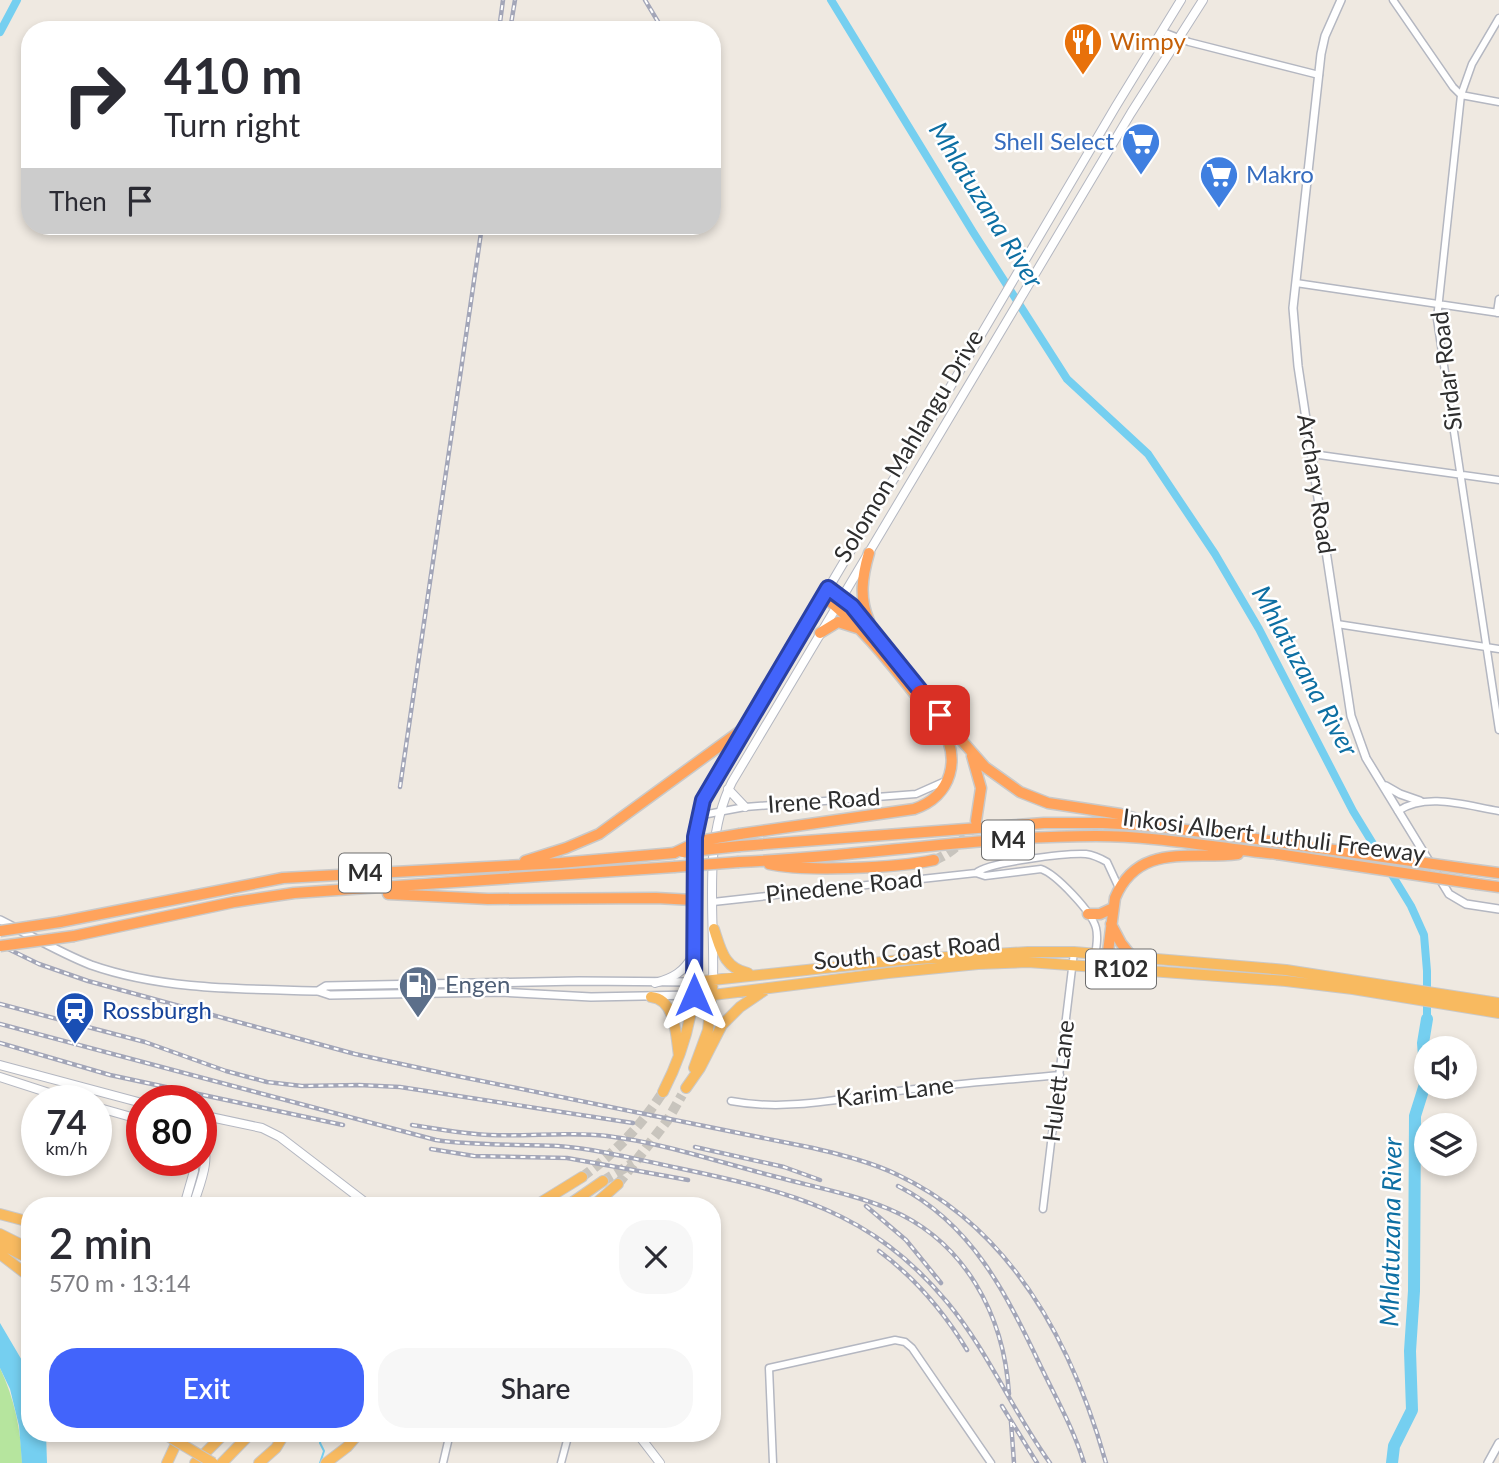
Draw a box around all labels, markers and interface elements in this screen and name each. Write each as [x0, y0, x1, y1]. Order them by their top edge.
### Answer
restaurant icon: Wimpy [1062, 21, 1104, 76]
place label: Wimpy [1110, 26, 1186, 55]
text: 410 m [164, 46, 302, 104]
icon: right [49, 49, 140, 140]
text: Turn right [164, 105, 300, 144]
water label: Mhlatuzana River [923, 116, 1051, 294]
supermarket icon: Shell Select [1120, 121, 1162, 176]
place label: Shell Select [994, 126, 1114, 155]
supermarket icon: Makro [1198, 154, 1240, 209]
place label: Makro [1246, 159, 1314, 188]
icon: arrive [121, 182, 159, 220]
text: Then [49, 185, 107, 217]
street label: Sirdar Road [1424, 310, 1467, 432]
street label: Solomon Mahlangu Drive [827, 324, 989, 567]
street label: Archary Road [1292, 412, 1343, 556]
water label: Mhlatuzana River [1246, 580, 1366, 762]
pin [910, 685, 970, 745]
icon: arrive [921, 696, 959, 734]
street label: Irene Road [767, 781, 881, 818]
street label: Inkosi Albert Luthuli Freeway [1121, 802, 1428, 868]
road number: M4 [982, 820, 1034, 860]
road number: M4 [339, 853, 391, 892]
street label: Pinedene Road [764, 863, 924, 908]
street label: South Coast Road [812, 926, 1002, 975]
road number: R102 [1086, 950, 1156, 988]
position arrow [657, 958, 731, 1032]
fuel station icon: Engen [397, 964, 439, 1019]
place label: Engen [445, 969, 510, 998]
station icon: Rossburgh [54, 990, 96, 1045]
place label: Rossburgh [102, 995, 212, 1024]
street label: Hulett Lane [1036, 1018, 1079, 1143]
map controls [1414, 1036, 1477, 1176]
button: sound [1414, 1036, 1477, 1099]
street label: Karim Lane [834, 1069, 955, 1112]
speed limit sign: 80 [126, 1085, 217, 1176]
text: 74 [46, 1100, 87, 1142]
button: layers [1414, 1113, 1477, 1176]
water label: Mhlatuzana River [1372, 1136, 1408, 1327]
text: km/h [45, 1137, 88, 1159]
text: 2 min [49, 1218, 153, 1268]
button: close [619, 1220, 693, 1294]
text: 570 m · 13:14 [49, 1269, 191, 1297]
button: Exit [49, 1348, 364, 1428]
button: Share [378, 1348, 693, 1428]

